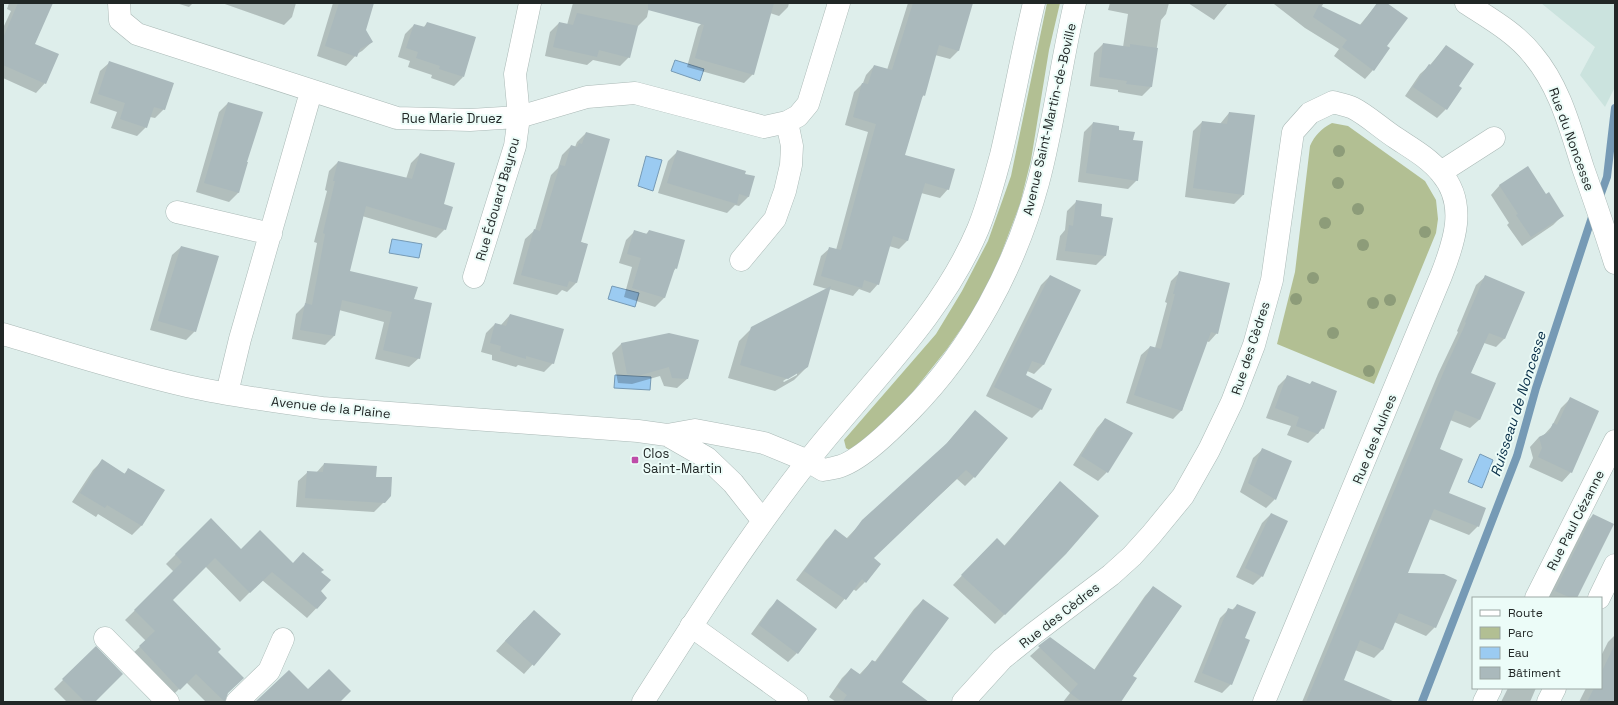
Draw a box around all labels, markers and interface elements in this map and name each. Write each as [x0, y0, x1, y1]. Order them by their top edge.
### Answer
street label: Avenue Saint-Martin-de-Boville [1019, 21, 1080, 217]
street label: Rue du Noncesse [1545, 85, 1598, 193]
street label: Rue Marie Druez [402, 110, 503, 127]
street label: Rue Édouard Bayrou [472, 136, 523, 263]
street label: Rue des Cèdres [1227, 299, 1274, 397]
water label: Ruisseau de Noncesse [1486, 329, 1550, 479]
street label: Rue des Aulnes [1349, 392, 1400, 486]
street label: Avenue de la Plaine [270, 393, 392, 422]
place label: Clos Saint-Martin [643, 445, 722, 477]
marker: Clos Saint-Martin [630, 455, 640, 465]
street label: Rue Paul Cézanne [1543, 467, 1608, 573]
street label: Rue des Cèdres [1016, 579, 1103, 652]
legend [1472, 597, 1602, 689]
text: Route [1508, 605, 1543, 621]
text: Parc [1508, 625, 1533, 641]
text: Eau [1508, 645, 1529, 661]
text: Bâtiment [1508, 665, 1561, 681]

